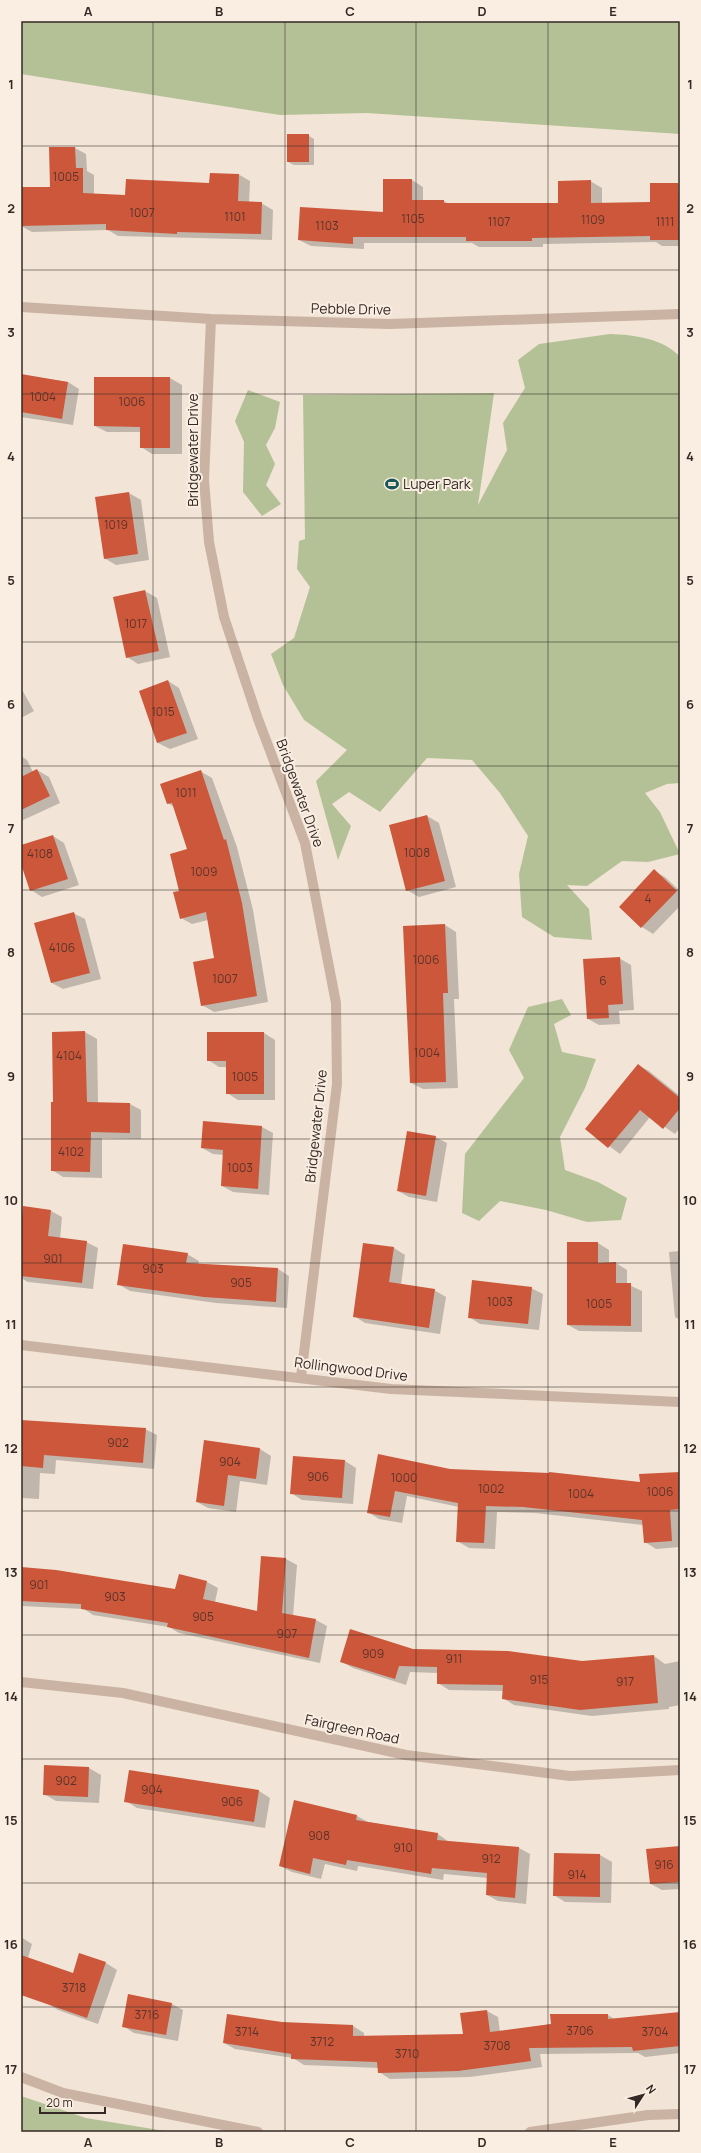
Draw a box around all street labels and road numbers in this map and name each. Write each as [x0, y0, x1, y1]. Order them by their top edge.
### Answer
street label: Pebble Drive [311, 298, 391, 319]
street label: Bridgewater Drive [183, 393, 202, 507]
street label: Bridgewater Drive [272, 736, 329, 849]
street label: Bridgewater Drive [300, 1068, 331, 1183]
street label: Rollingwood Drive [293, 1352, 409, 1385]
street label: Fairgreen Road [303, 1709, 401, 1748]

